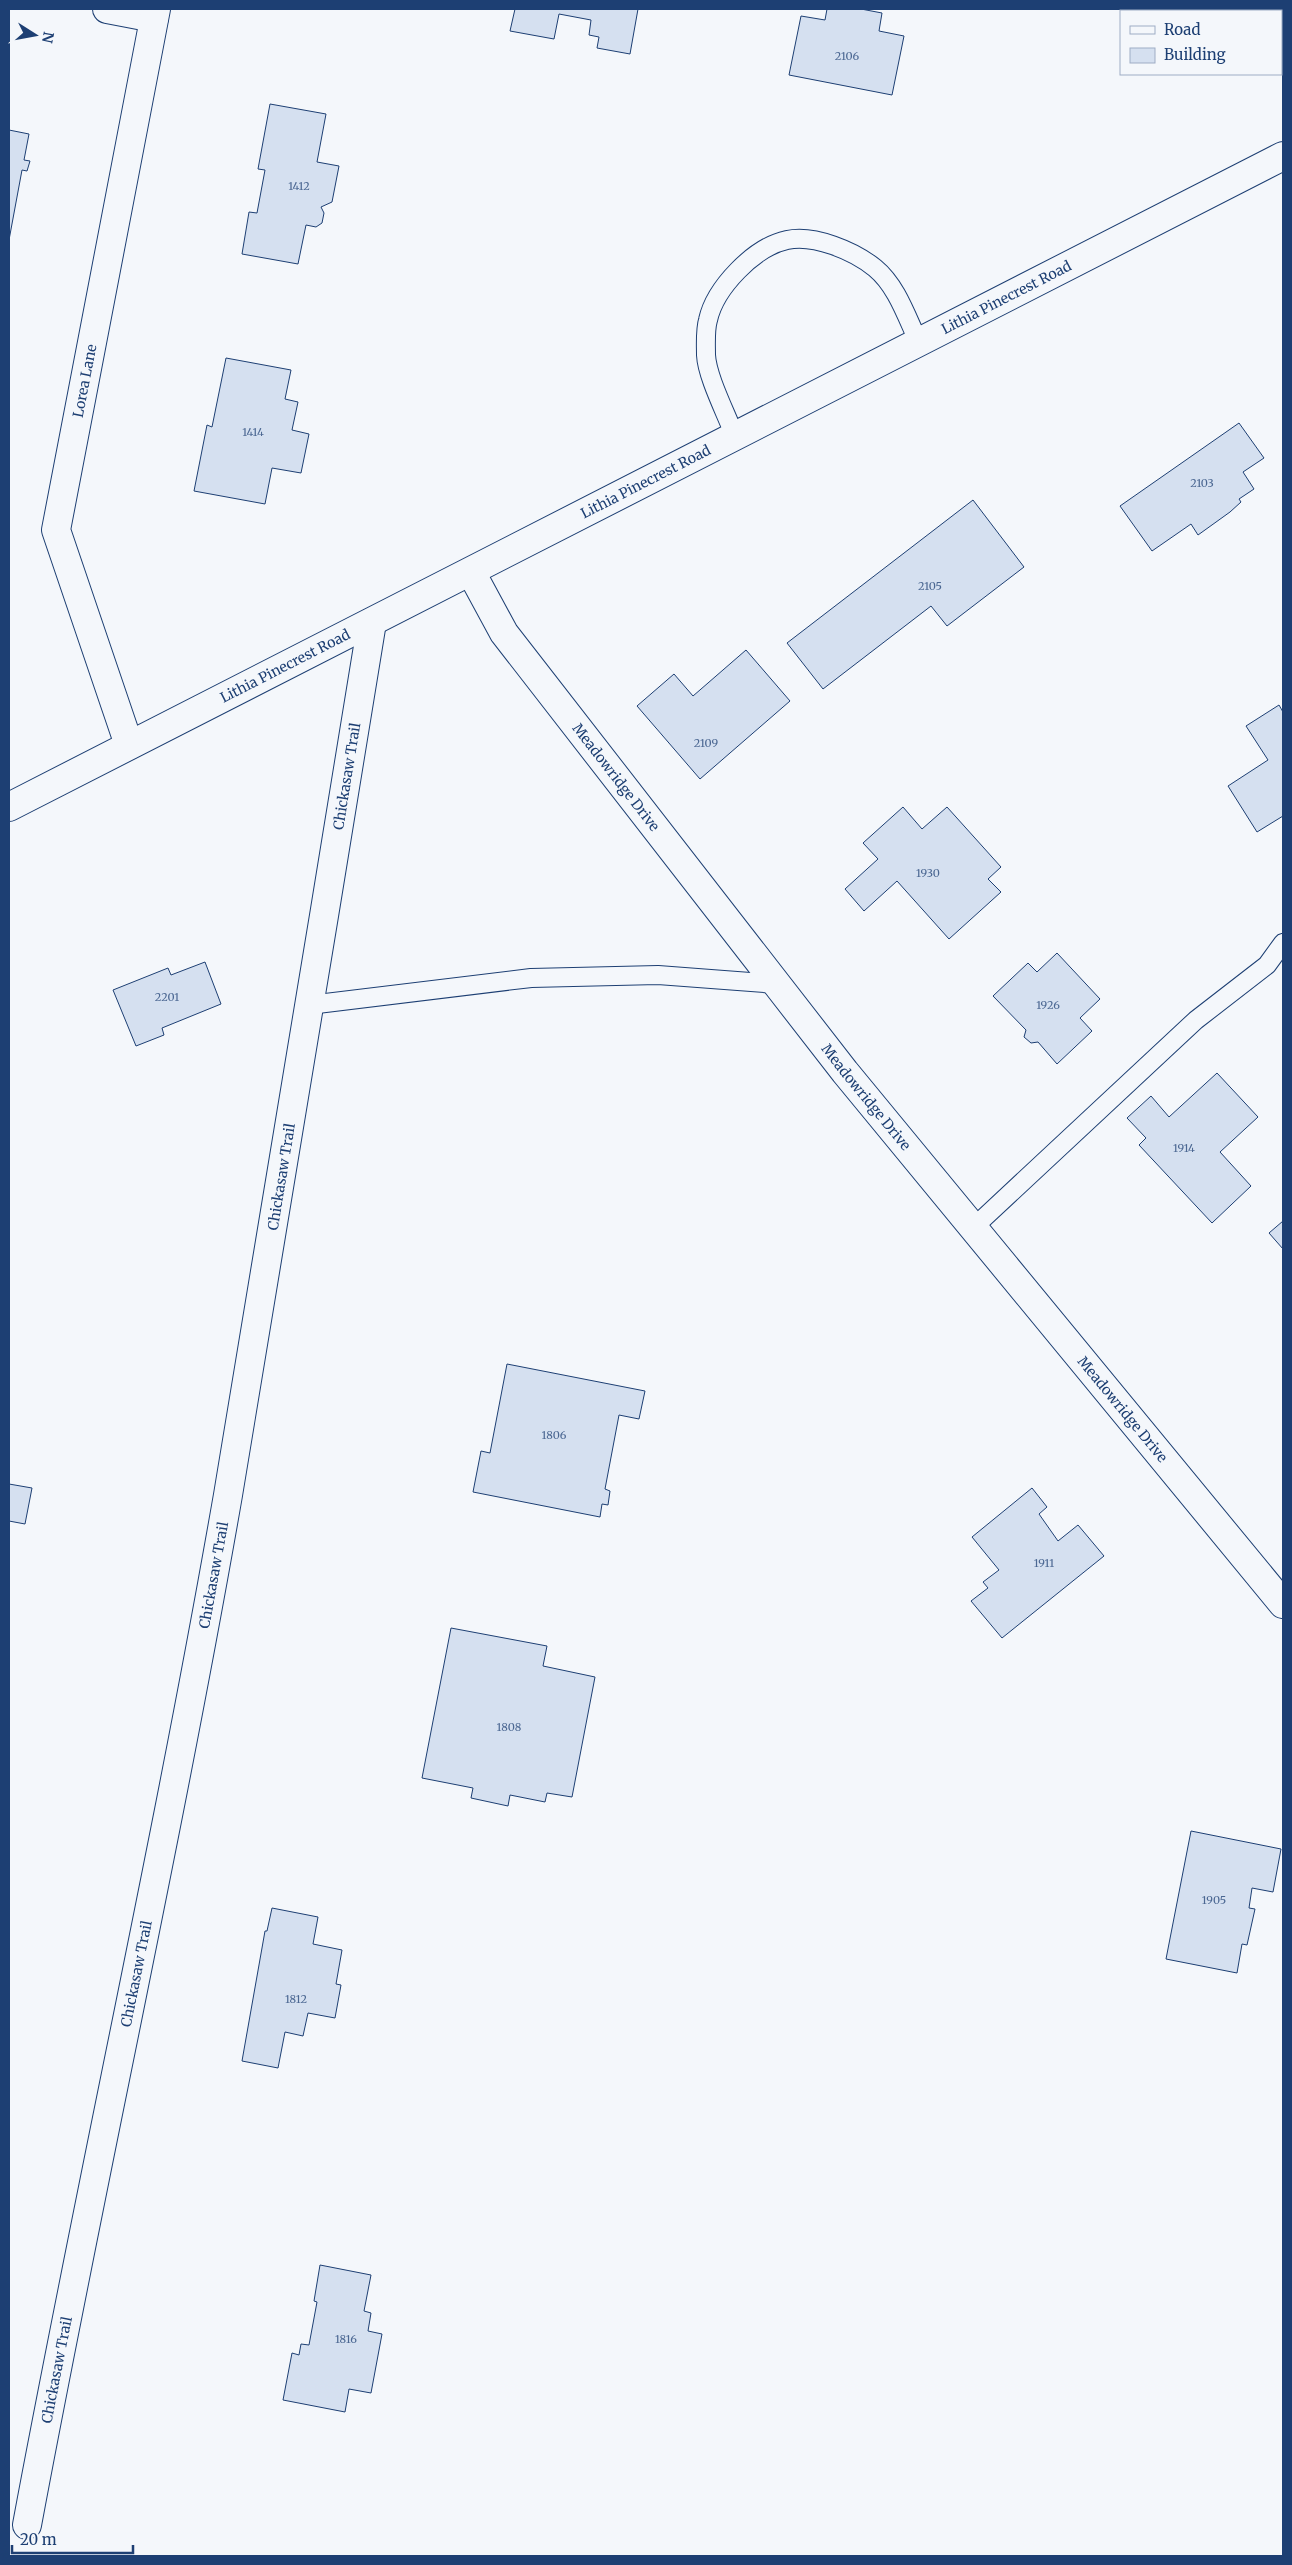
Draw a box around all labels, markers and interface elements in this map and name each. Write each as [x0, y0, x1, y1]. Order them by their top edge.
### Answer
north arrow [10, 10, 60, 60]
legend [1120, 10, 1282, 75]
text: Road [1164, 20, 1200, 39]
text: N [38, 30, 58, 45]
text: Building [1164, 45, 1226, 64]
house number: 2106 [835, 49, 860, 63]
house number: 1412 [288, 179, 310, 193]
street label: Lithia Pinecrest Road [938, 256, 1075, 338]
street label: Lorea Lane [69, 343, 100, 419]
house number: 1414 [242, 425, 264, 439]
street label: Lithia Pinecrest Road [578, 441, 714, 522]
house number: 2103 [1190, 476, 1214, 490]
house number: 2105 [918, 579, 942, 593]
street label: Lithia Pinecrest Road [217, 625, 353, 707]
street label: Meadowridge Drive [568, 720, 664, 835]
street label: Chickasaw Trail [329, 721, 364, 831]
house number: 2109 [694, 736, 719, 750]
house number: 1930 [916, 866, 940, 880]
house number: 2201 [155, 990, 179, 1004]
house number: 1926 [1036, 998, 1060, 1012]
street label: Meadowridge Drive [818, 1040, 915, 1154]
street label: Chickasaw Trail [264, 1121, 299, 1232]
house number: 1914 [1173, 1141, 1195, 1155]
street label: Meadowridge Drive [1074, 1353, 1171, 1466]
house number: 1806 [542, 1428, 567, 1442]
street label: Chickasaw Trail [195, 1520, 232, 1630]
house number: 1911 [1034, 1556, 1054, 1570]
house number: 1808 [497, 1720, 522, 1734]
house number: 1905 [1202, 1893, 1226, 1907]
street label: Chickasaw Trail [117, 1918, 156, 2029]
house number: 1812 [285, 1992, 307, 2006]
street label: Chickasaw Trail [38, 2314, 76, 2425]
house number: 1816 [335, 2332, 357, 2346]
scale bar [12, 2522, 134, 2554]
text: 20 m [20, 2530, 57, 2549]

